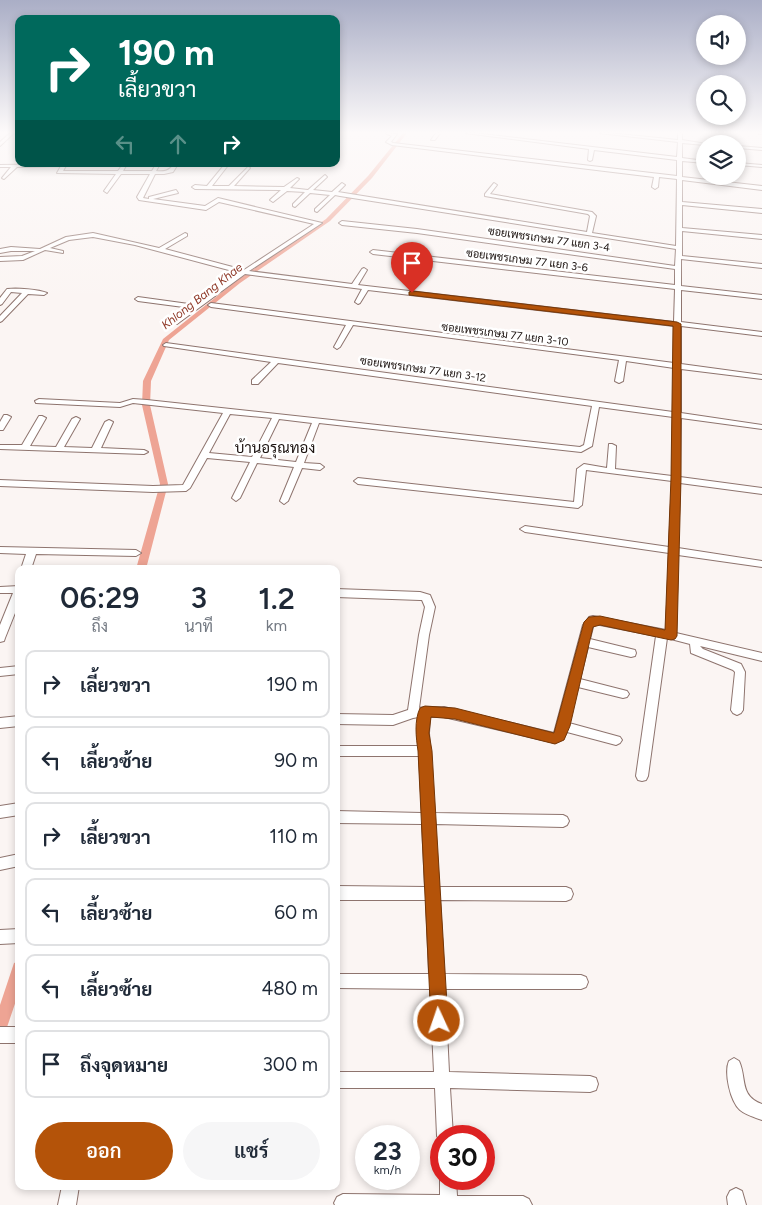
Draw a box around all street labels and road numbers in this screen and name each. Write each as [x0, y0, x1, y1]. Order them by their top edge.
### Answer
street label: ซอยเพชรเกษม 77 แยก 3-4 [487, 224, 611, 255]
street label: ซอยเพชรเกษม 77 แยก 3-6 [465, 247, 589, 274]
street label: ซอยเพชรเกษม 77 แยก 3-10 [441, 320, 569, 349]
street label: ซอยเพชรเกษม 77 แยก 3-12 [359, 354, 487, 385]

